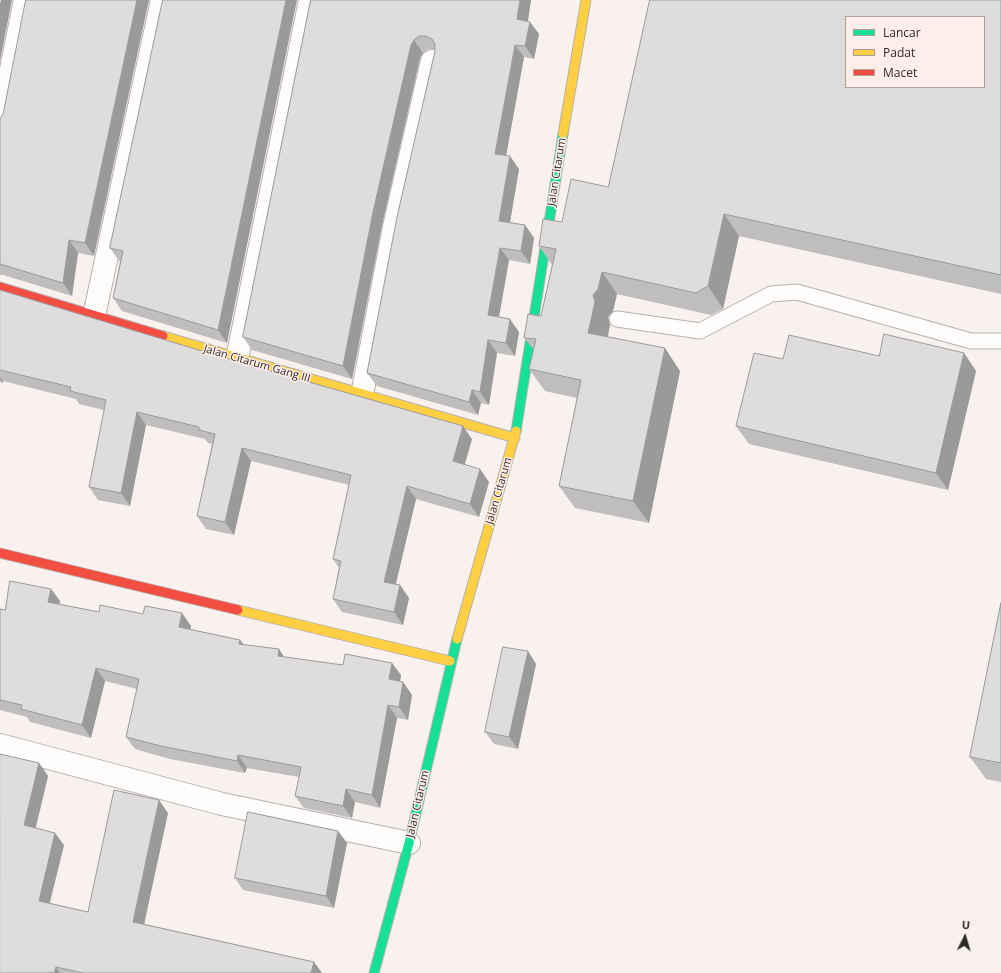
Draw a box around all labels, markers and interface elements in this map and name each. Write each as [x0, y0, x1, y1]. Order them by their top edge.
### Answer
legend [845, 16, 985, 88]
text: Lancar [883, 24, 921, 41]
text: Padat [883, 44, 915, 61]
text: Macet [883, 64, 917, 81]
street label: Jalan Citarum [545, 137, 569, 207]
street label: Jalan Citarum Gang III [202, 342, 312, 386]
street label: Jalan Citarum [483, 456, 515, 526]
street label: Jalan Citarum [404, 769, 432, 839]
north arrow [945, 917, 985, 957]
text: U [961, 917, 971, 932]

